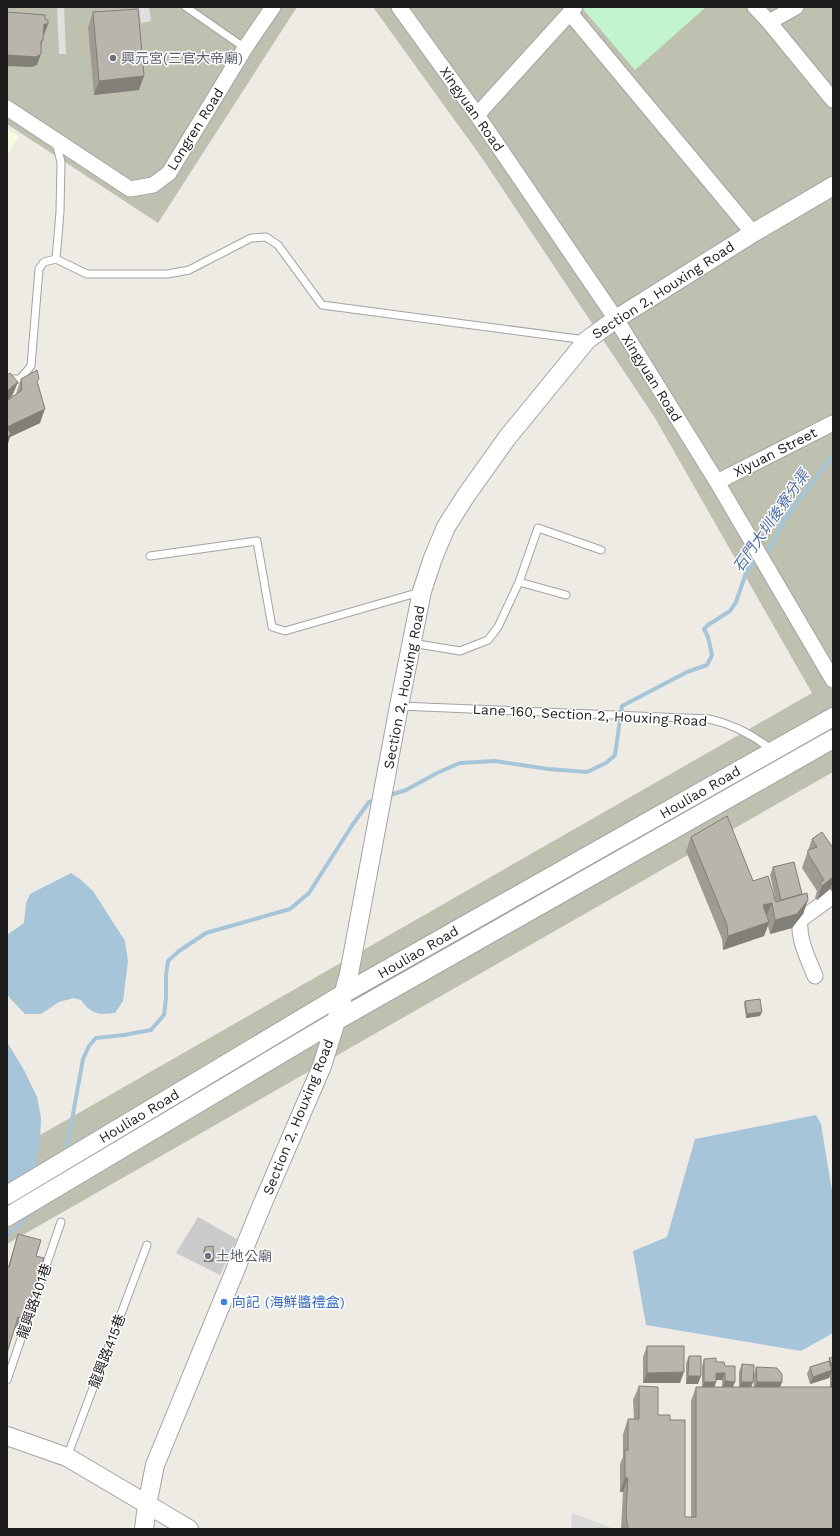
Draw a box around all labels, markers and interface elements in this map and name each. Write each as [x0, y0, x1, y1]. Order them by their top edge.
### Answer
place label: 興元宮(三官大帝廟) [121, 50, 243, 66]
marker: 興元宮(三官大帝廟) [108, 53, 118, 63]
street label: Xingyuan Road [437, 64, 507, 154]
street label: Longren Road [163, 85, 227, 173]
street label: Section 2, Houxing Road [589, 238, 737, 342]
street label: Xingyuan Road [619, 332, 685, 424]
street label: Xiyuan Street [731, 424, 820, 480]
water label: 石門大圳後寮分渠 [729, 465, 814, 575]
street label: Section 2, Houxing Road [380, 604, 428, 770]
street label: Lane 160, Section 2, Houxing Road [472, 701, 708, 729]
street label: Houliao Road [657, 762, 743, 822]
street label: Houliao Road [375, 922, 461, 982]
street label: Section 2, Houxing Road [259, 1037, 337, 1197]
street label: Houliao Road [96, 1086, 182, 1146]
place label: 土地公廟 [216, 1248, 272, 1264]
marker: 土地公廟 [203, 1251, 213, 1261]
street label: 龍興路401巷 [14, 1261, 54, 1341]
place label: 向記 (海鮮醬禮盒) [232, 1294, 345, 1310]
marker: 向記 (海鮮醬禮盒) [219, 1297, 229, 1307]
street label: 龍興路415巷 [86, 1312, 128, 1390]

